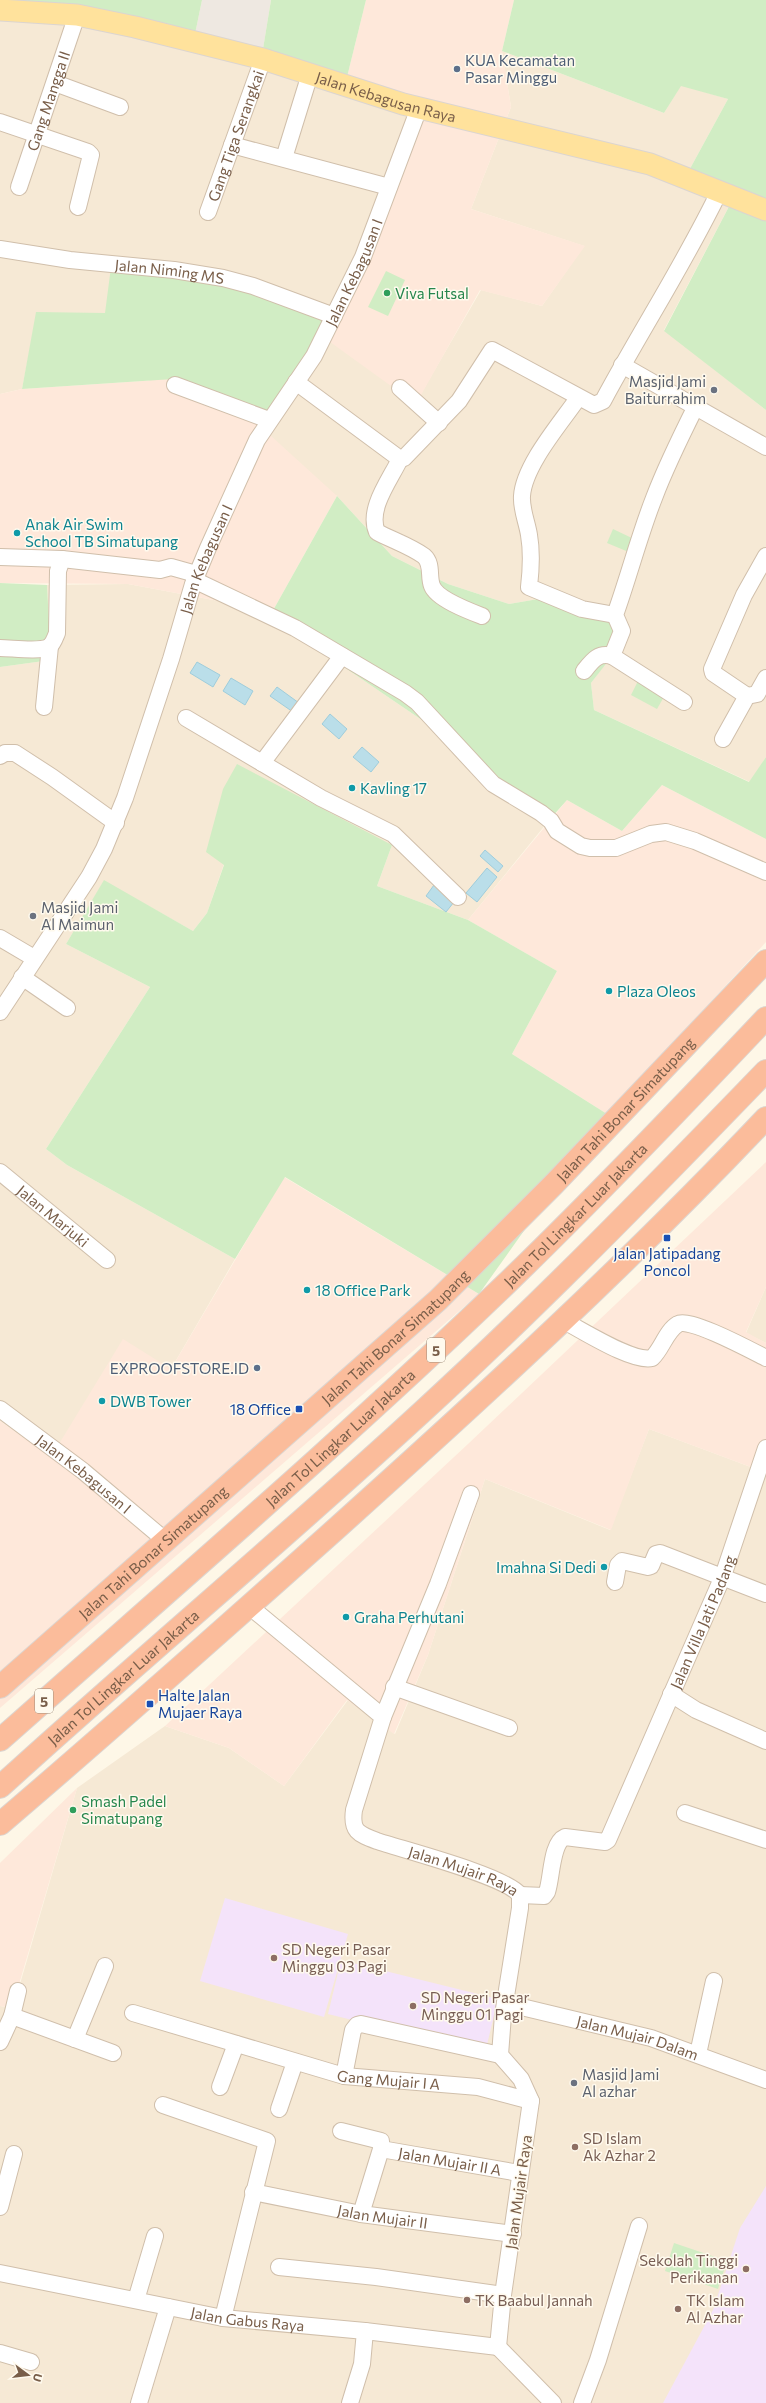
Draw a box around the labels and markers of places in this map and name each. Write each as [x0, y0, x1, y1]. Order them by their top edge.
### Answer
place label: KUA Kecamatan Pasar Minggu [465, 51, 575, 86]
marker: KUA Kecamatan Pasar Minggu [452, 64, 462, 74]
place label: Viva Futsal [395, 284, 469, 302]
marker: Viva Futsal [382, 288, 392, 298]
place label: Masjid Jami Baiturrahim [625, 372, 706, 407]
marker: Masjid Jami Baiturrahim [709, 385, 719, 395]
place label: Anak Air Swim School TB Simatupang [25, 515, 178, 550]
marker: Anak Air Swim School TB Simatupang [12, 528, 22, 538]
place label: Kavling 17 [360, 779, 427, 797]
marker: Kavling 17 [347, 783, 357, 793]
place label: Masjid Jami Al Maimun [41, 898, 118, 933]
marker: Masjid Jami Al Maimun [28, 911, 38, 921]
place label: Plaza Oleos [617, 982, 696, 1000]
marker: Plaza Oleos [604, 986, 614, 996]
marker: Jalan Jatipadang Poncol [662, 1233, 672, 1243]
place label: Jalan Jatipadang Poncol [613, 1244, 721, 1279]
place label: 18 Office Park [315, 1281, 411, 1299]
marker: 18 Office Park [302, 1285, 312, 1295]
place label: EXPROOFSTORE.ID [110, 1359, 249, 1377]
marker: EXPROOFSTORE.ID [252, 1363, 262, 1373]
place label: DWB Tower [110, 1392, 191, 1410]
marker: DWB Tower [97, 1396, 107, 1406]
place label: 18 Office [230, 1400, 291, 1418]
marker: 18 Office [294, 1404, 304, 1414]
place label: Imahna Si Dedi [496, 1558, 596, 1576]
marker: Imahna Si Dedi [599, 1562, 609, 1572]
place label: Graha Perhutani [354, 1608, 464, 1626]
marker: Graha Perhutani [341, 1612, 351, 1622]
place label: Halte Jalan Mujaer Raya [158, 1686, 242, 1721]
marker: Halte Jalan Mujaer Raya [145, 1699, 155, 1709]
place label: Smash Padel Simatupang [81, 1792, 167, 1827]
marker: Smash Padel Simatupang [68, 1805, 78, 1815]
place label: SD Negeri Pasar Minggu 03 Pagi [282, 1940, 390, 1975]
marker: SD Negeri Pasar Minggu 03 Pagi [269, 1953, 279, 1963]
place label: SD Negeri Pasar Minggu 01 Pagi [421, 1988, 529, 2023]
marker: SD Negeri Pasar Minggu 01 Pagi [408, 2001, 418, 2011]
place label: Masjid Jami Al azhar [582, 2065, 659, 2100]
marker: Masjid Jami Al azhar [569, 2078, 579, 2088]
place label: SD Islam Ak Azhar 2 [583, 2129, 656, 2164]
marker: SD Islam Ak Azhar 2 [570, 2142, 580, 2152]
place label: Sekolah Tinggi Perikanan [639, 2251, 738, 2286]
marker: Sekolah Tinggi Perikanan [741, 2264, 751, 2274]
place label: TK Baabul Jannah [475, 2291, 593, 2309]
place label: TK Islam Al Azhar [686, 2291, 744, 2326]
marker: TK Baabul Jannah [462, 2295, 472, 2305]
marker: TK Islam Al Azhar [673, 2304, 683, 2314]

